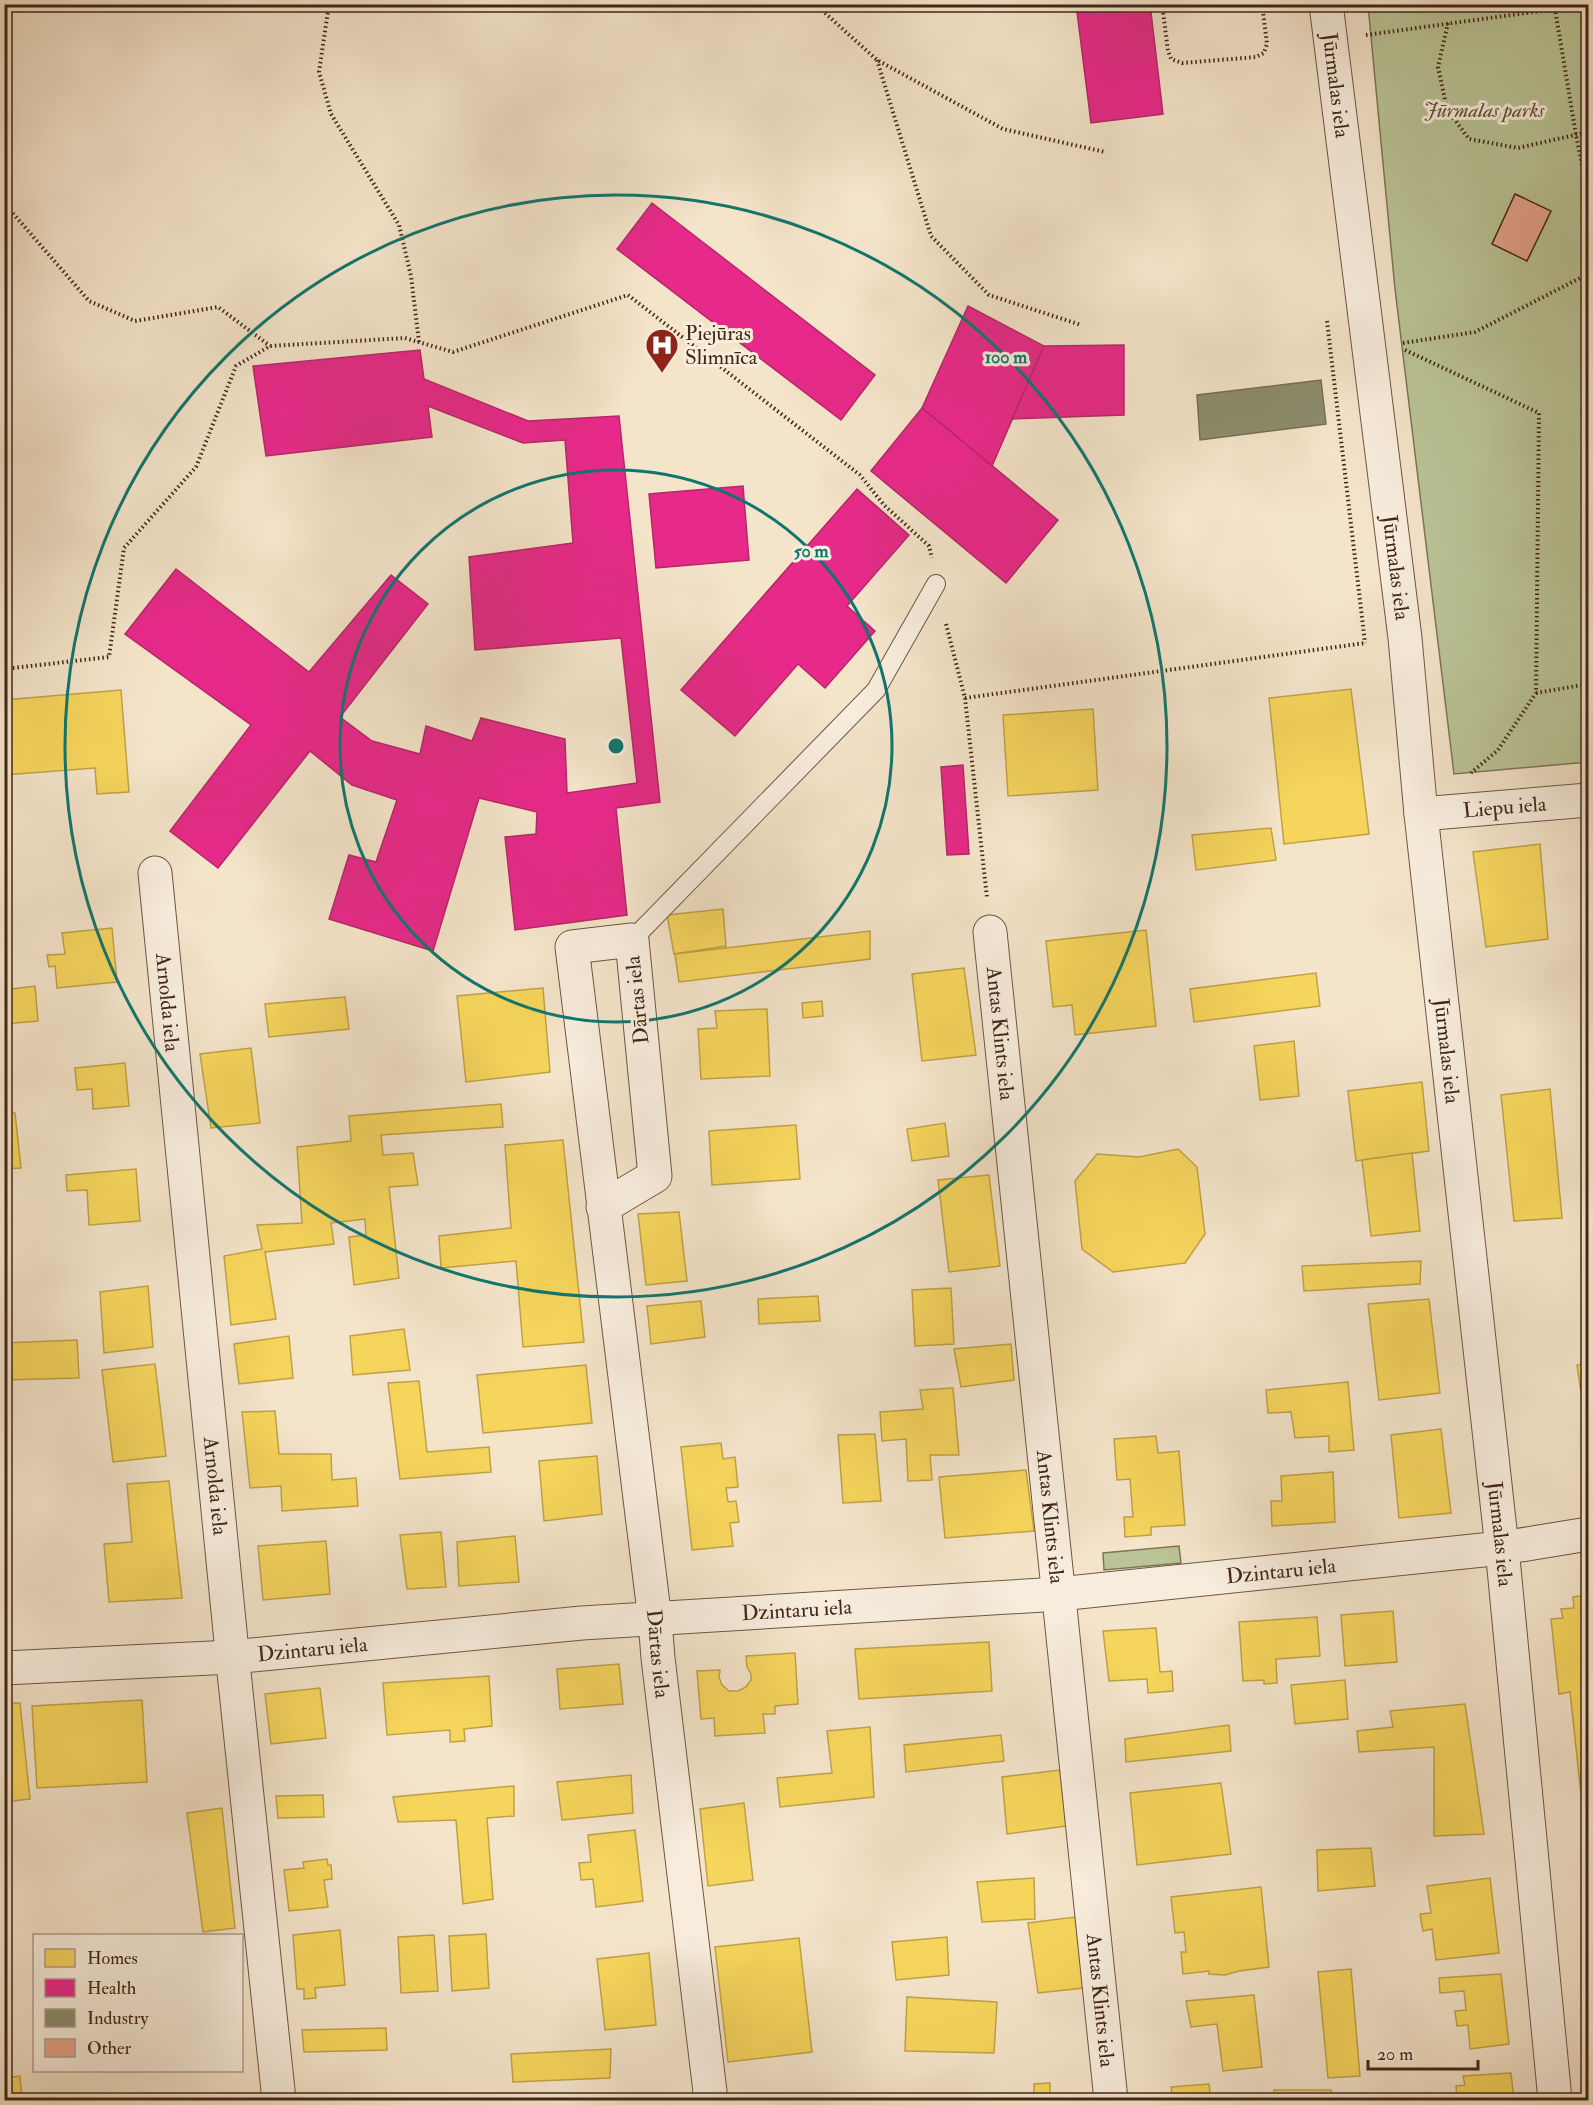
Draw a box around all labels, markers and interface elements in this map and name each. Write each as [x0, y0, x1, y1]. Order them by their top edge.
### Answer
street label: Jūrmalas iela [1316, 30, 1356, 140]
park label: Jūrmalas parks [1424, 97, 1545, 124]
place label: Piejūras Slimnīca [685, 320, 758, 371]
hospital icon: Piejūras Slimnīca [644, 327, 680, 374]
text: 100 m [985, 346, 1028, 369]
street label: Jūrmalas iela [1376, 513, 1416, 622]
text: 50 m [794, 540, 829, 563]
centre of rings [606, 736, 626, 756]
street label: Liepu iela [1462, 791, 1548, 824]
street label: Arnolda iela [149, 951, 186, 1053]
street label: Dārtas iela [619, 954, 656, 1046]
street label: Antas Klints iela [980, 964, 1020, 1102]
street label: Jūrmalas iela [1427, 996, 1466, 1105]
street label: Arnolda iela [197, 1434, 233, 1537]
street label: Antas Klints iela [1030, 1448, 1070, 1585]
street label: Jūrmalas iela [1481, 1479, 1519, 1588]
street label: Dzintaru iela [1225, 1552, 1338, 1591]
street label: Dzintaru iela [741, 1594, 853, 1627]
street label: Dārtas iela [640, 1608, 676, 1700]
street label: Dzintaru iela [256, 1631, 369, 1668]
street label: Antas Klints iela [1080, 1931, 1121, 2069]
legend [33, 1934, 243, 2072]
text: Homes [87, 1947, 138, 1970]
text: Health [87, 1977, 137, 2000]
text: Industry [87, 2007, 149, 2030]
scale bar [1368, 2033, 1478, 2071]
text: Other [87, 2037, 131, 2060]
text: 20 m [1377, 2043, 1413, 2066]

